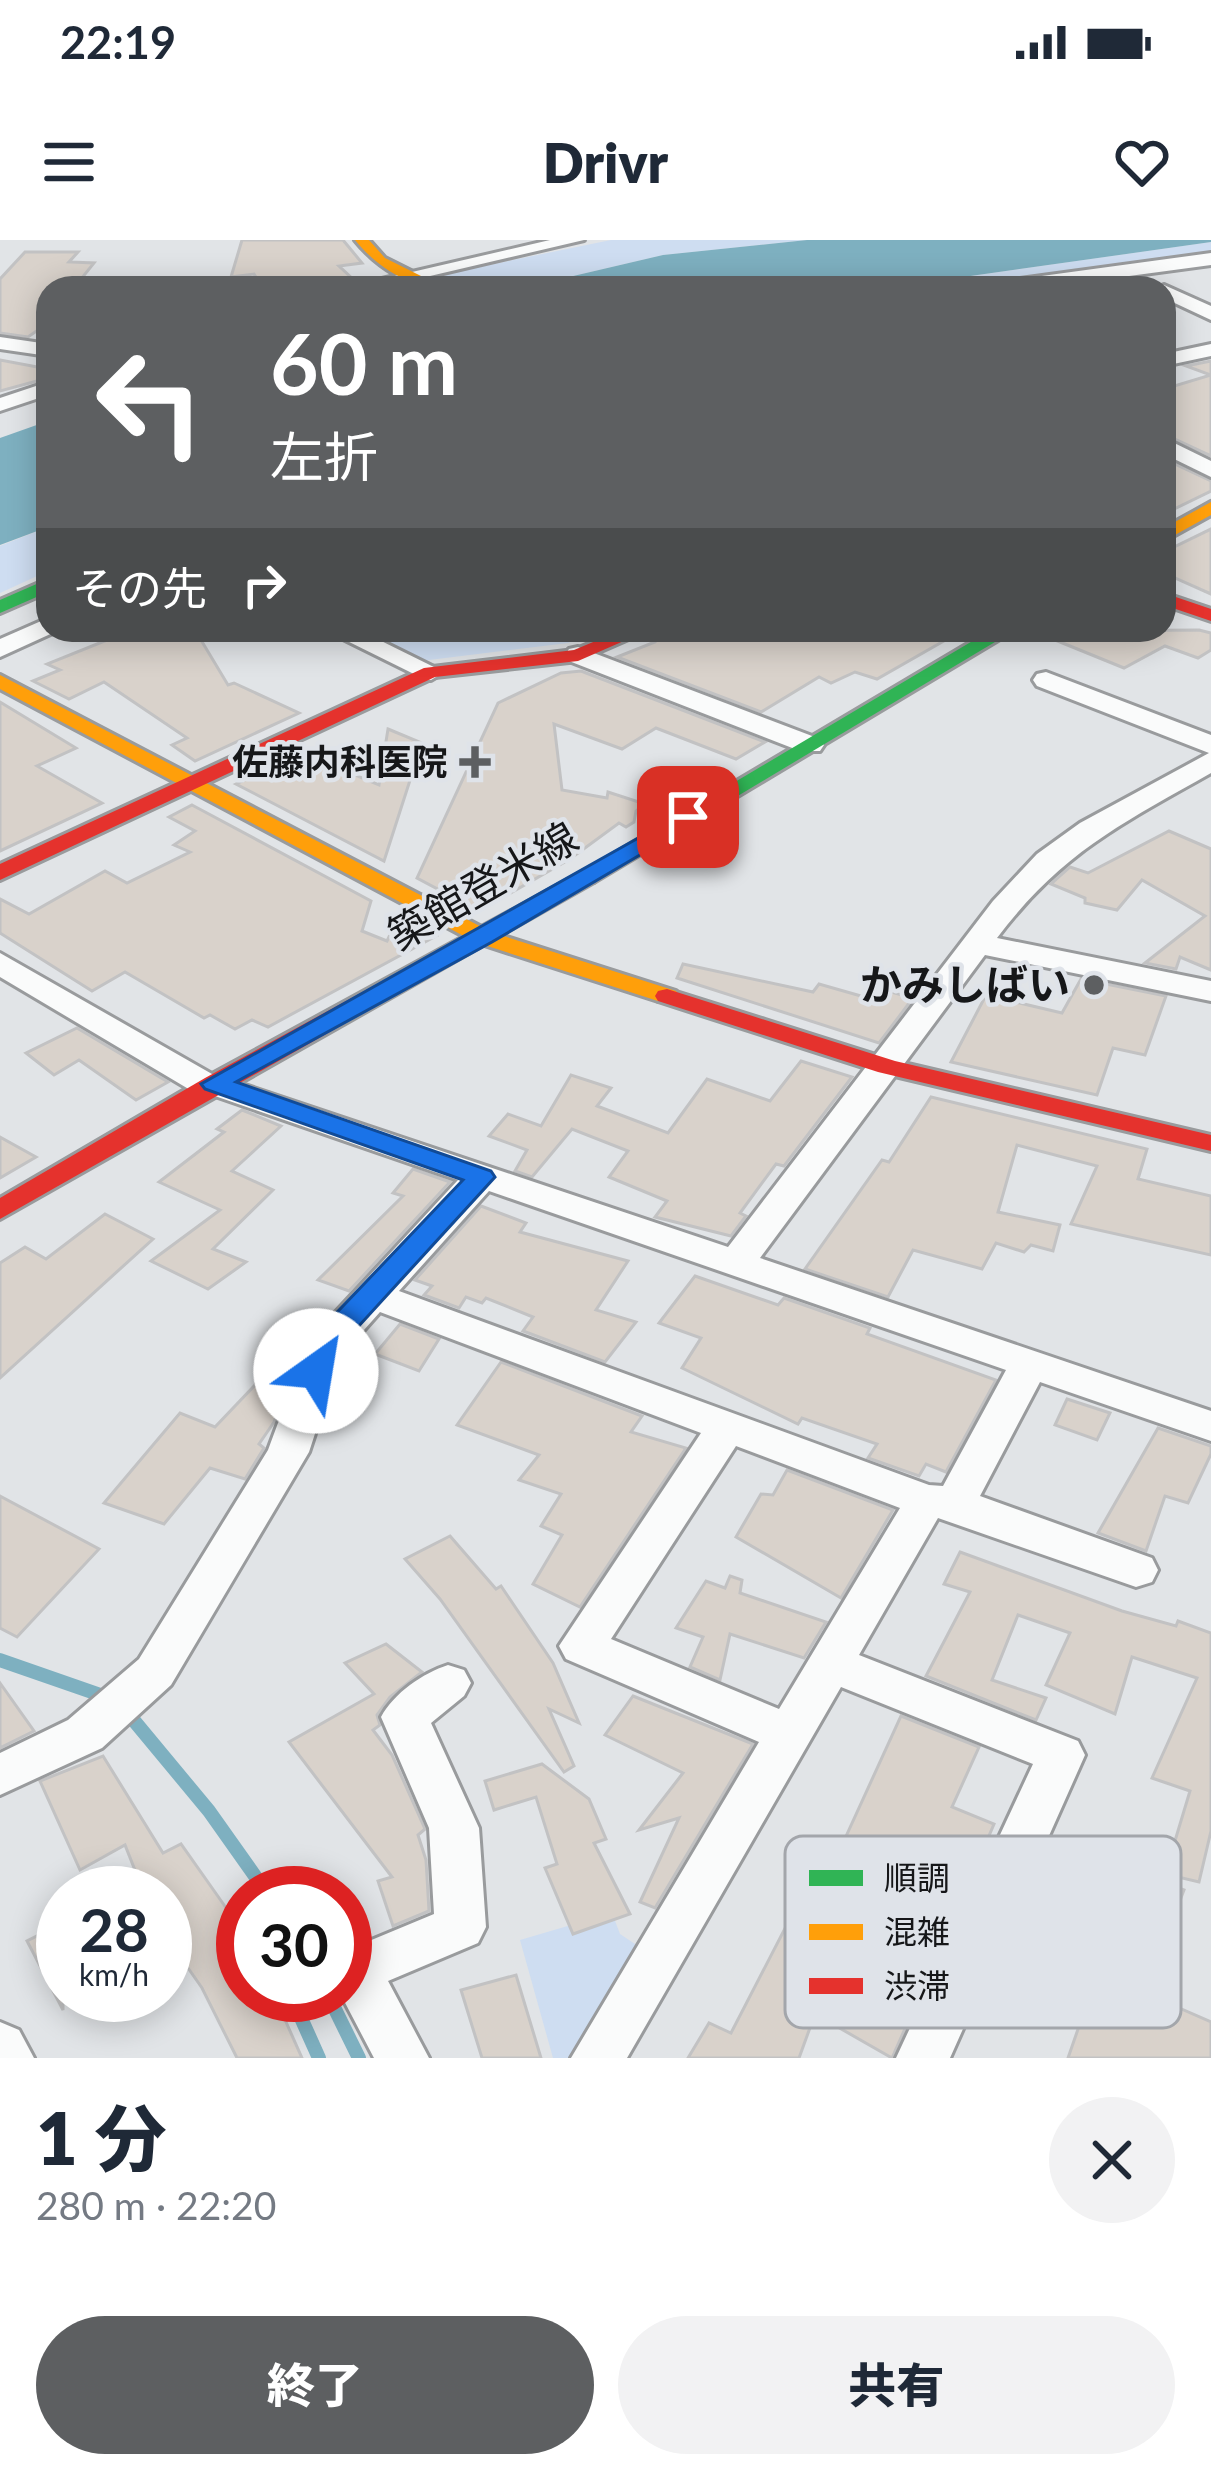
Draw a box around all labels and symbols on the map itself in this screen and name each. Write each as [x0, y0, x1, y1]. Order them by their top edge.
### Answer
place label: 佐藤内科医院 [232, 739, 448, 783]
marker: 佐藤内科医院 [459, 746, 491, 778]
pin [637, 766, 739, 868]
street label: 築館登米線 [379, 811, 586, 959]
place label: かみしばい [860, 959, 1070, 1009]
marker: かみしばい [1081, 972, 1107, 998]
position arrow [253, 1308, 379, 1434]
legend [785, 1836, 1181, 2028]
text: 順調 [884, 1857, 950, 1897]
speed limit sign: 30 [216, 1866, 372, 2022]
text: 混雑 [884, 1911, 950, 1951]
text: 渋滞 [884, 1965, 950, 2005]

